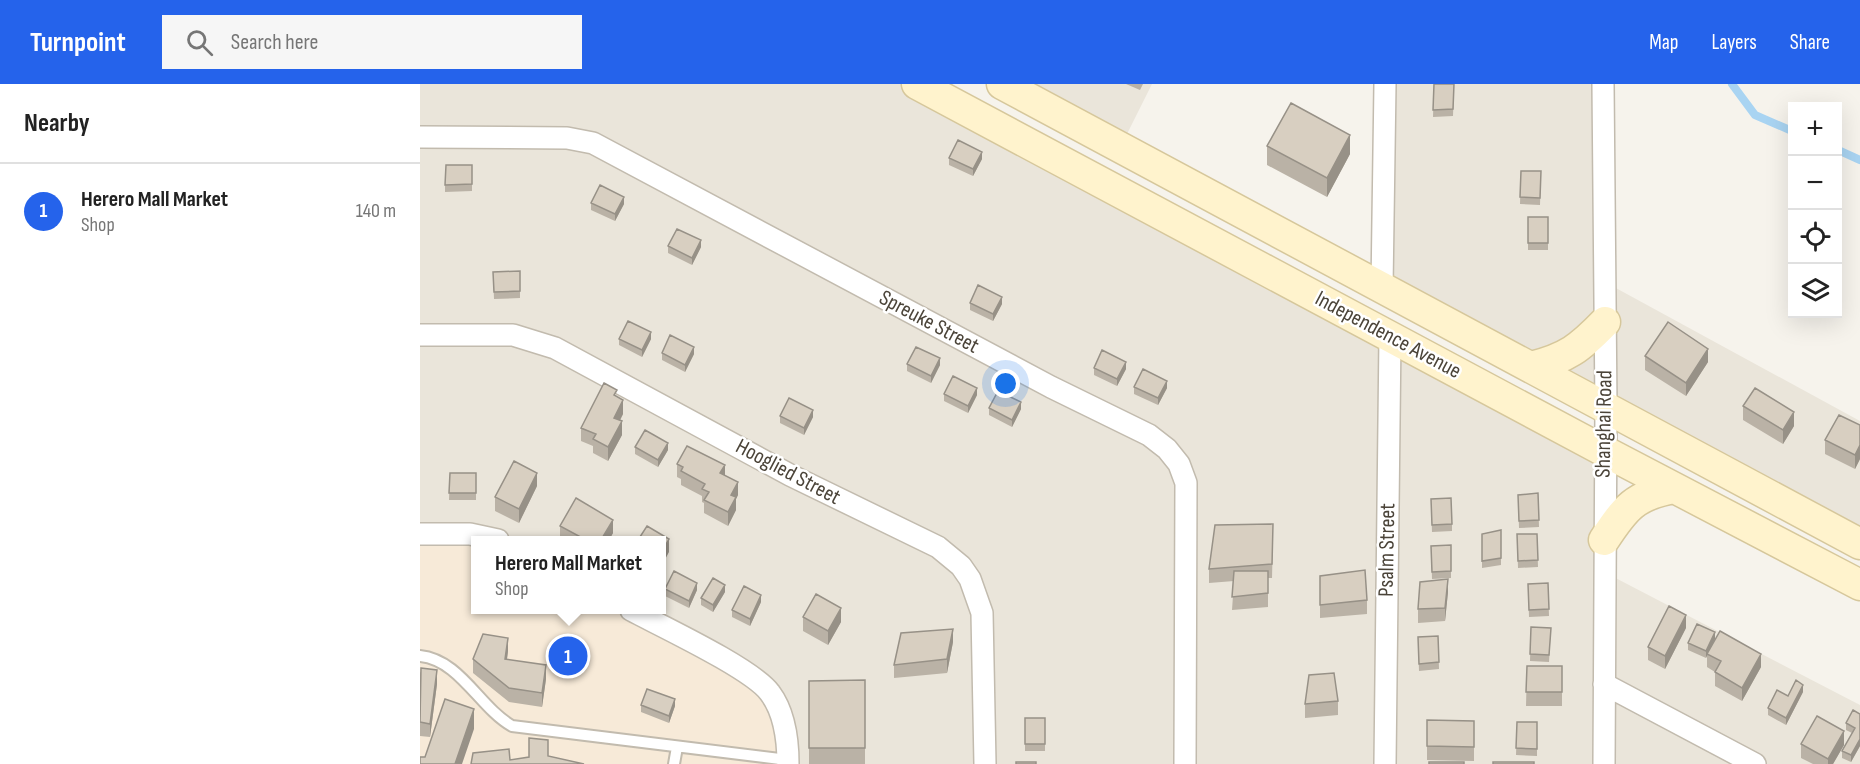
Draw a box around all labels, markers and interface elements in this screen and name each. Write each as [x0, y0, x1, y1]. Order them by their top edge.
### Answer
search box [162, 15, 582, 69]
text: Turnpoint [30, 26, 126, 59]
icon: search [183, 26, 216, 59]
text: Search here [231, 29, 318, 56]
text: Map [1649, 30, 1678, 55]
text: Layers [1711, 30, 1757, 55]
text: Share [1790, 30, 1830, 55]
map controls [1788, 102, 1842, 318]
button: + [1788, 102, 1842, 156]
text: Nearby [24, 108, 90, 139]
button: − [1788, 156, 1842, 210]
text: Herero Mall Market [81, 186, 228, 213]
text: 1 [40, 199, 47, 223]
text: 140 m [356, 199, 396, 223]
button: locate [1788, 210, 1842, 264]
text: Shop [81, 213, 115, 237]
button: layers [1788, 264, 1842, 318]
street label: Spreuke Street [874, 284, 984, 360]
street label: Independence Avenue [1310, 285, 1466, 385]
your location [991, 369, 1020, 398]
street label: Shanghai Road [1590, 370, 1618, 478]
street label: Hooglied Street [731, 433, 845, 511]
street label: Psalm Street [1373, 503, 1401, 597]
popup [471, 536, 666, 614]
text: Herero Mall Market [495, 550, 642, 577]
text: Shop [495, 577, 529, 601]
pin: 1 [548, 634, 588, 678]

